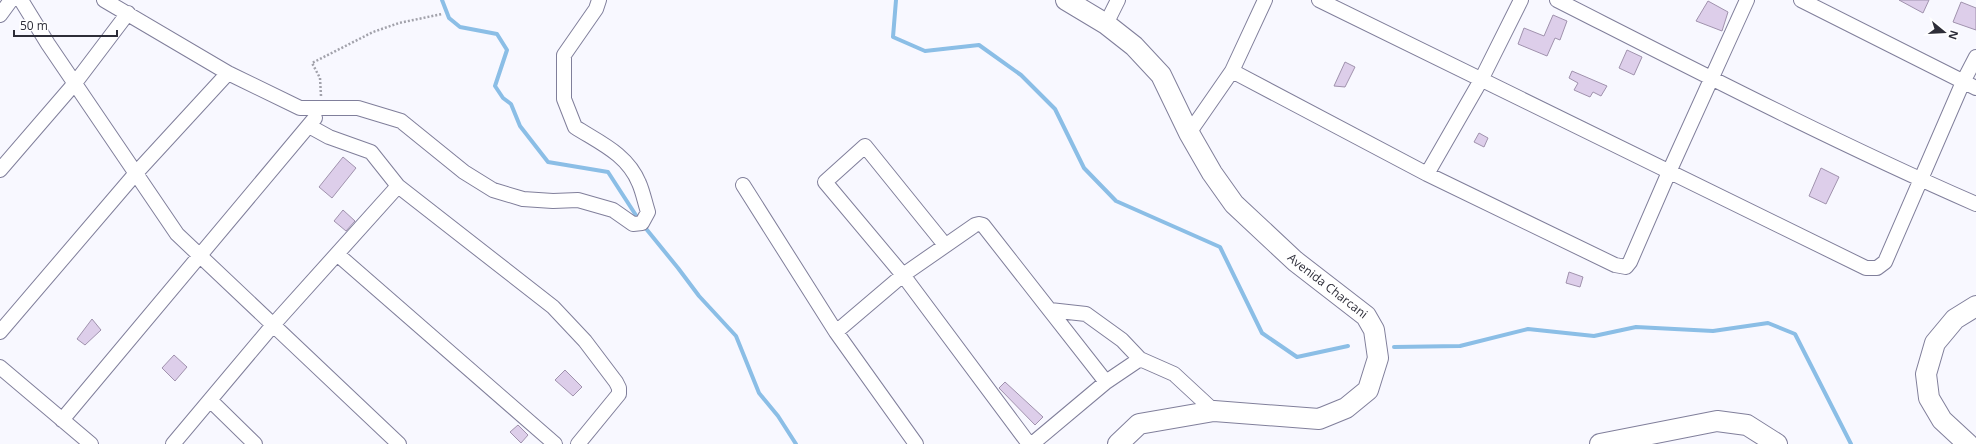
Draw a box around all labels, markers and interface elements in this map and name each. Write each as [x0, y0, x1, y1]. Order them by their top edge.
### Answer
scale bar [14, 12, 117, 38]
north arrow [1924, 12, 1964, 52]
text: 50 m [20, 17, 48, 34]
text: N [1945, 29, 1963, 42]
street label: Avenida Charcani [1284, 249, 1371, 322]

